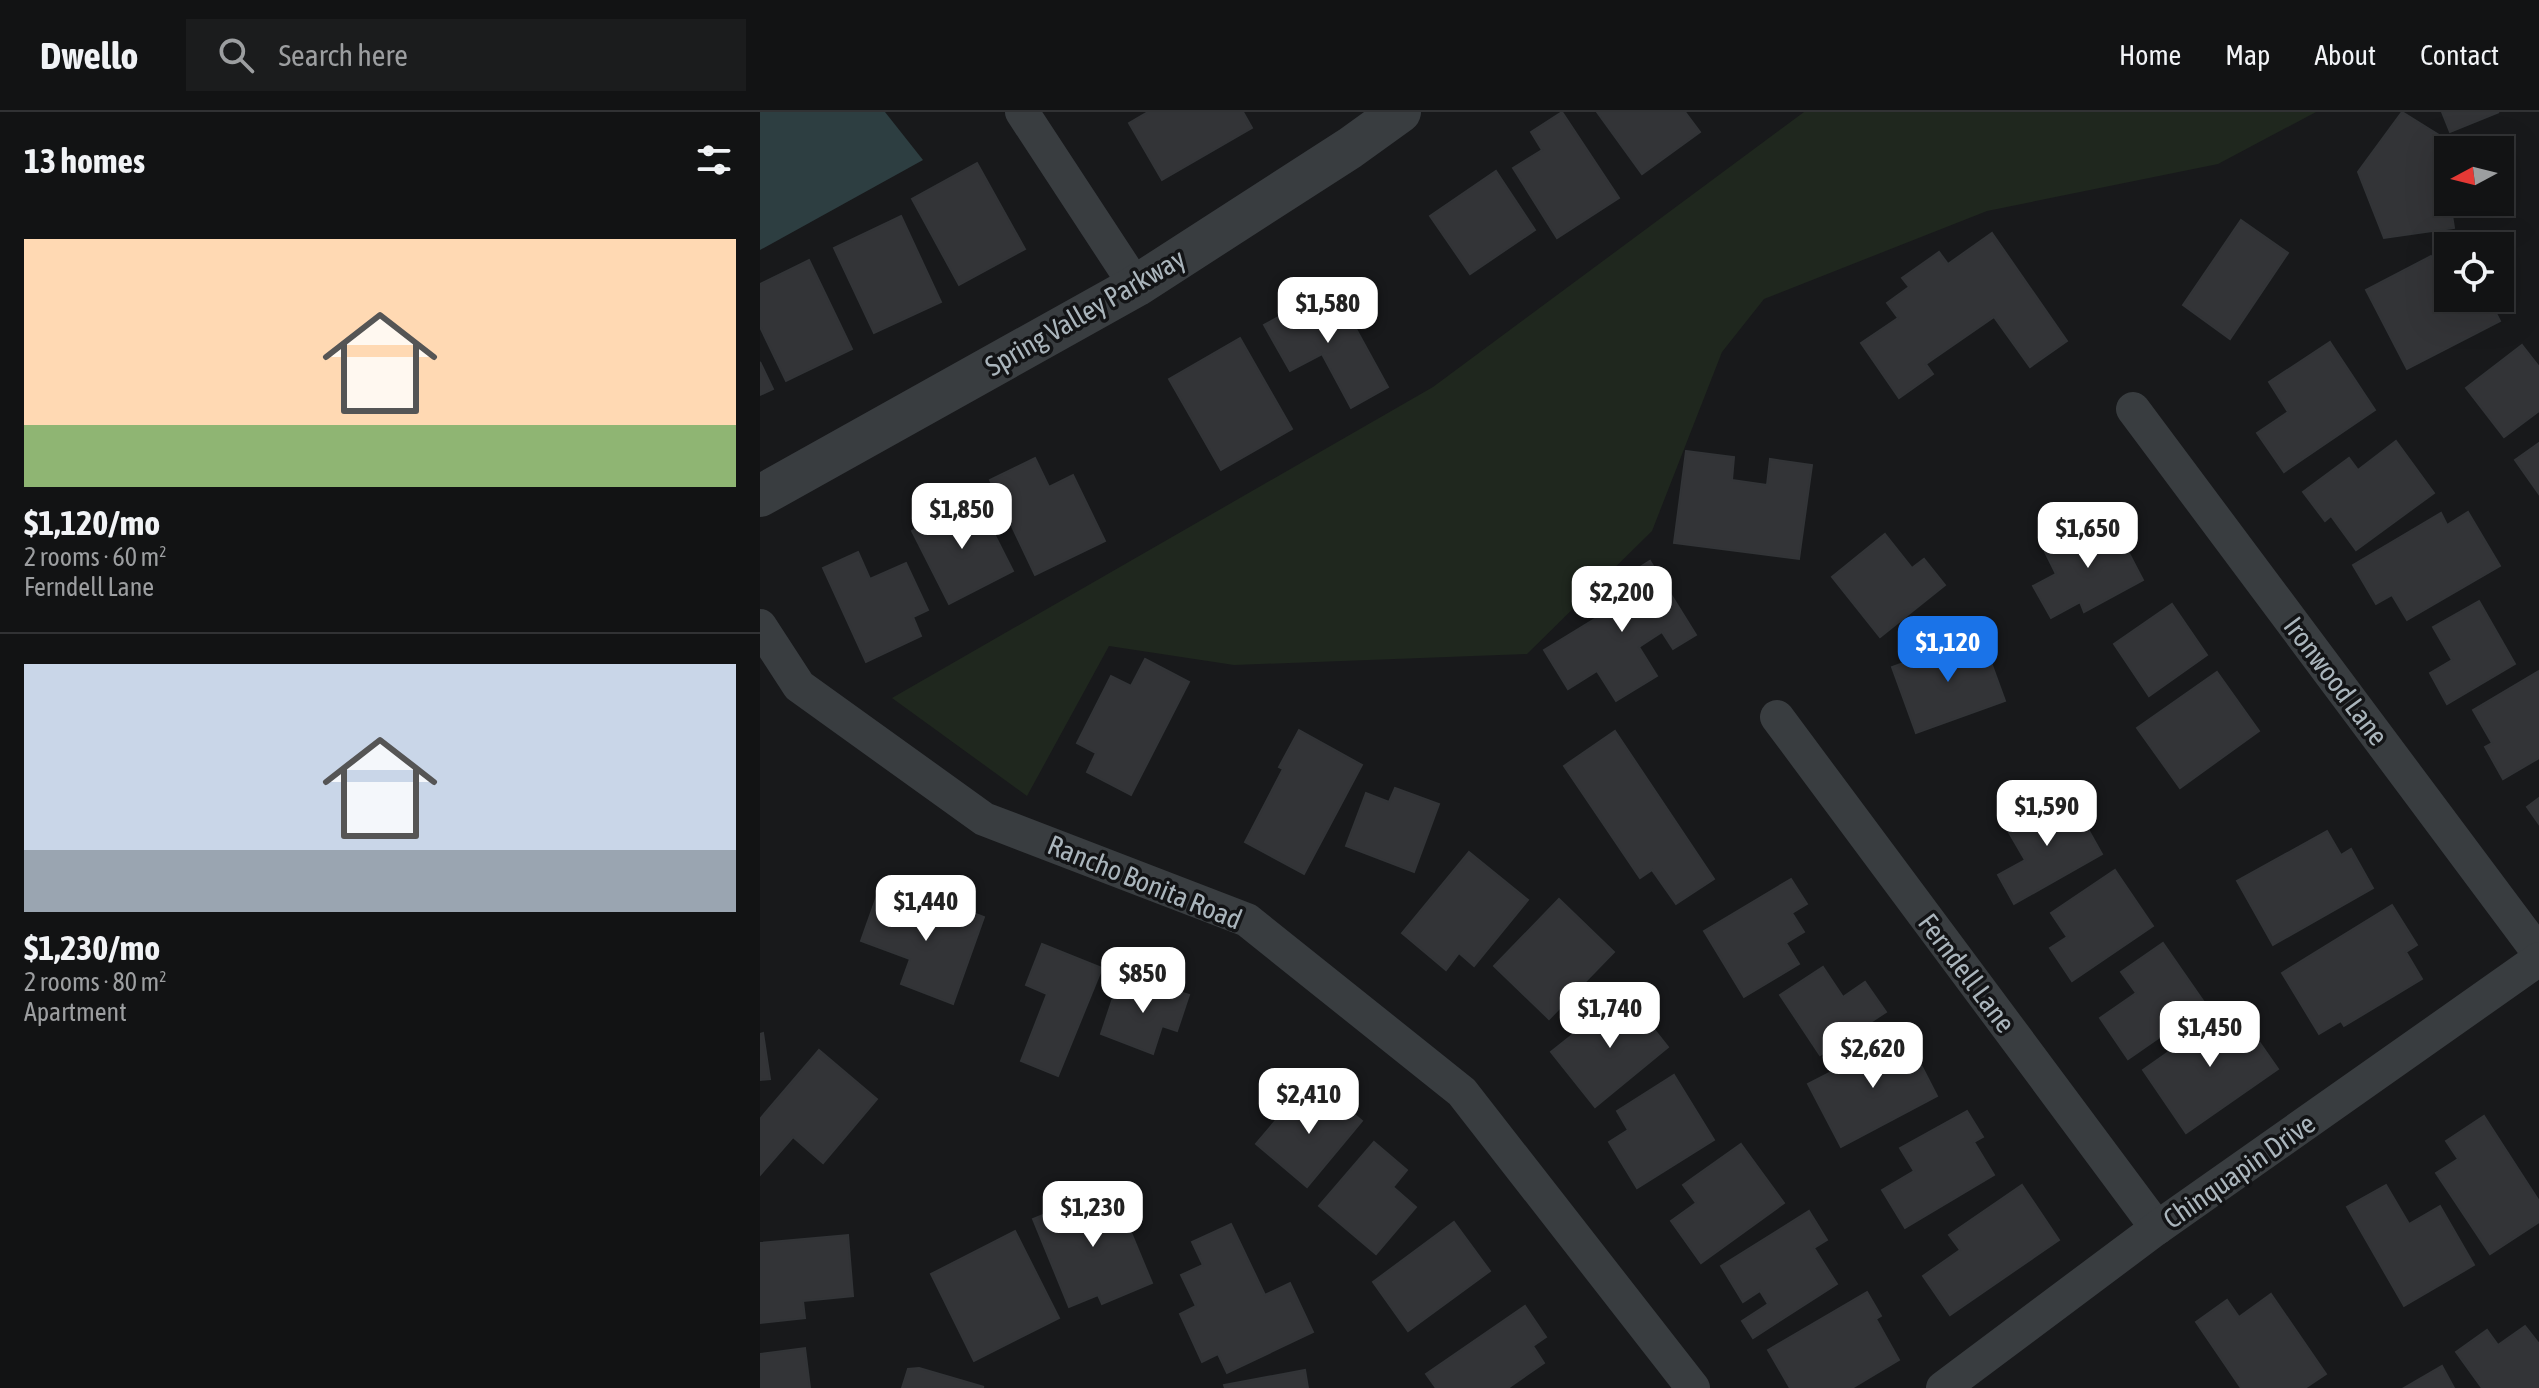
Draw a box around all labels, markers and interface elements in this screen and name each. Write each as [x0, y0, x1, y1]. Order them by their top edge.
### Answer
search box [186, 19, 746, 91]
icon: search [214, 33, 258, 77]
text: Dwello [40, 34, 138, 77]
text: Search here [278, 38, 408, 72]
text: Home [2119, 39, 2181, 71]
text: Map [2225, 39, 2270, 71]
text: About [2314, 39, 2376, 71]
text: Contact [2420, 39, 2499, 71]
north arrow [2434, 136, 2514, 216]
map controls [2434, 136, 2514, 312]
icon: filters [692, 138, 736, 182]
text: 13 homes [24, 141, 145, 180]
button: locate [2434, 232, 2514, 312]
street label: Spring Valley Parkway [979, 242, 1191, 382]
pin: $1,580 [1263, 277, 1393, 345]
text: $1,580 [1296, 288, 1360, 318]
icon: home [308, 291, 452, 435]
pin: $1,850 [897, 483, 1027, 551]
text: $1,850 [930, 494, 994, 524]
pin: $1,650 [2023, 502, 2153, 570]
text: $1,120/mo [24, 503, 160, 542]
text: $1,650 [2056, 513, 2120, 543]
text: 2 rooms · 60 m² [24, 542, 166, 572]
pin: $2,200 [1557, 566, 1687, 634]
text: Ferndell Lane [24, 572, 154, 602]
text: $2,200 [1590, 577, 1654, 607]
street label: Ironwood Lane [2277, 611, 2395, 751]
pin: $1,120 [1883, 616, 2013, 684]
text: $1,120 [1916, 627, 1980, 657]
icon: home [308, 716, 452, 860]
pin: $1,590 [1982, 780, 2112, 848]
text: $1,590 [2015, 791, 2079, 821]
street label: Rancho Bonita Road [1043, 829, 1247, 935]
pin: $1,440 [861, 875, 991, 943]
text: $1,440 [894, 886, 958, 916]
street label: Ferndell Lane [1912, 907, 2022, 1039]
text: $1,230/mo [24, 928, 160, 967]
pin: $850 [1096, 947, 1190, 1015]
text: $850 [1119, 958, 1167, 988]
text: 2 rooms · 80 m² [24, 967, 166, 997]
pin: $1,740 [1545, 982, 1675, 1050]
text: $1,740 [1578, 993, 1642, 1023]
text: Apartment [24, 997, 127, 1027]
pin: $1,450 [2145, 1001, 2275, 1069]
text: $1,450 [2178, 1012, 2242, 1042]
pin: $2,620 [1808, 1022, 1938, 1090]
text: $2,620 [1841, 1033, 1905, 1063]
pin: $2,410 [1244, 1068, 1374, 1136]
text: $2,410 [1277, 1079, 1341, 1109]
street label: Chinquapin Drive [2157, 1107, 2321, 1235]
pin: $1,230 [1028, 1181, 1158, 1249]
text: $1,230 [1061, 1192, 1125, 1222]

